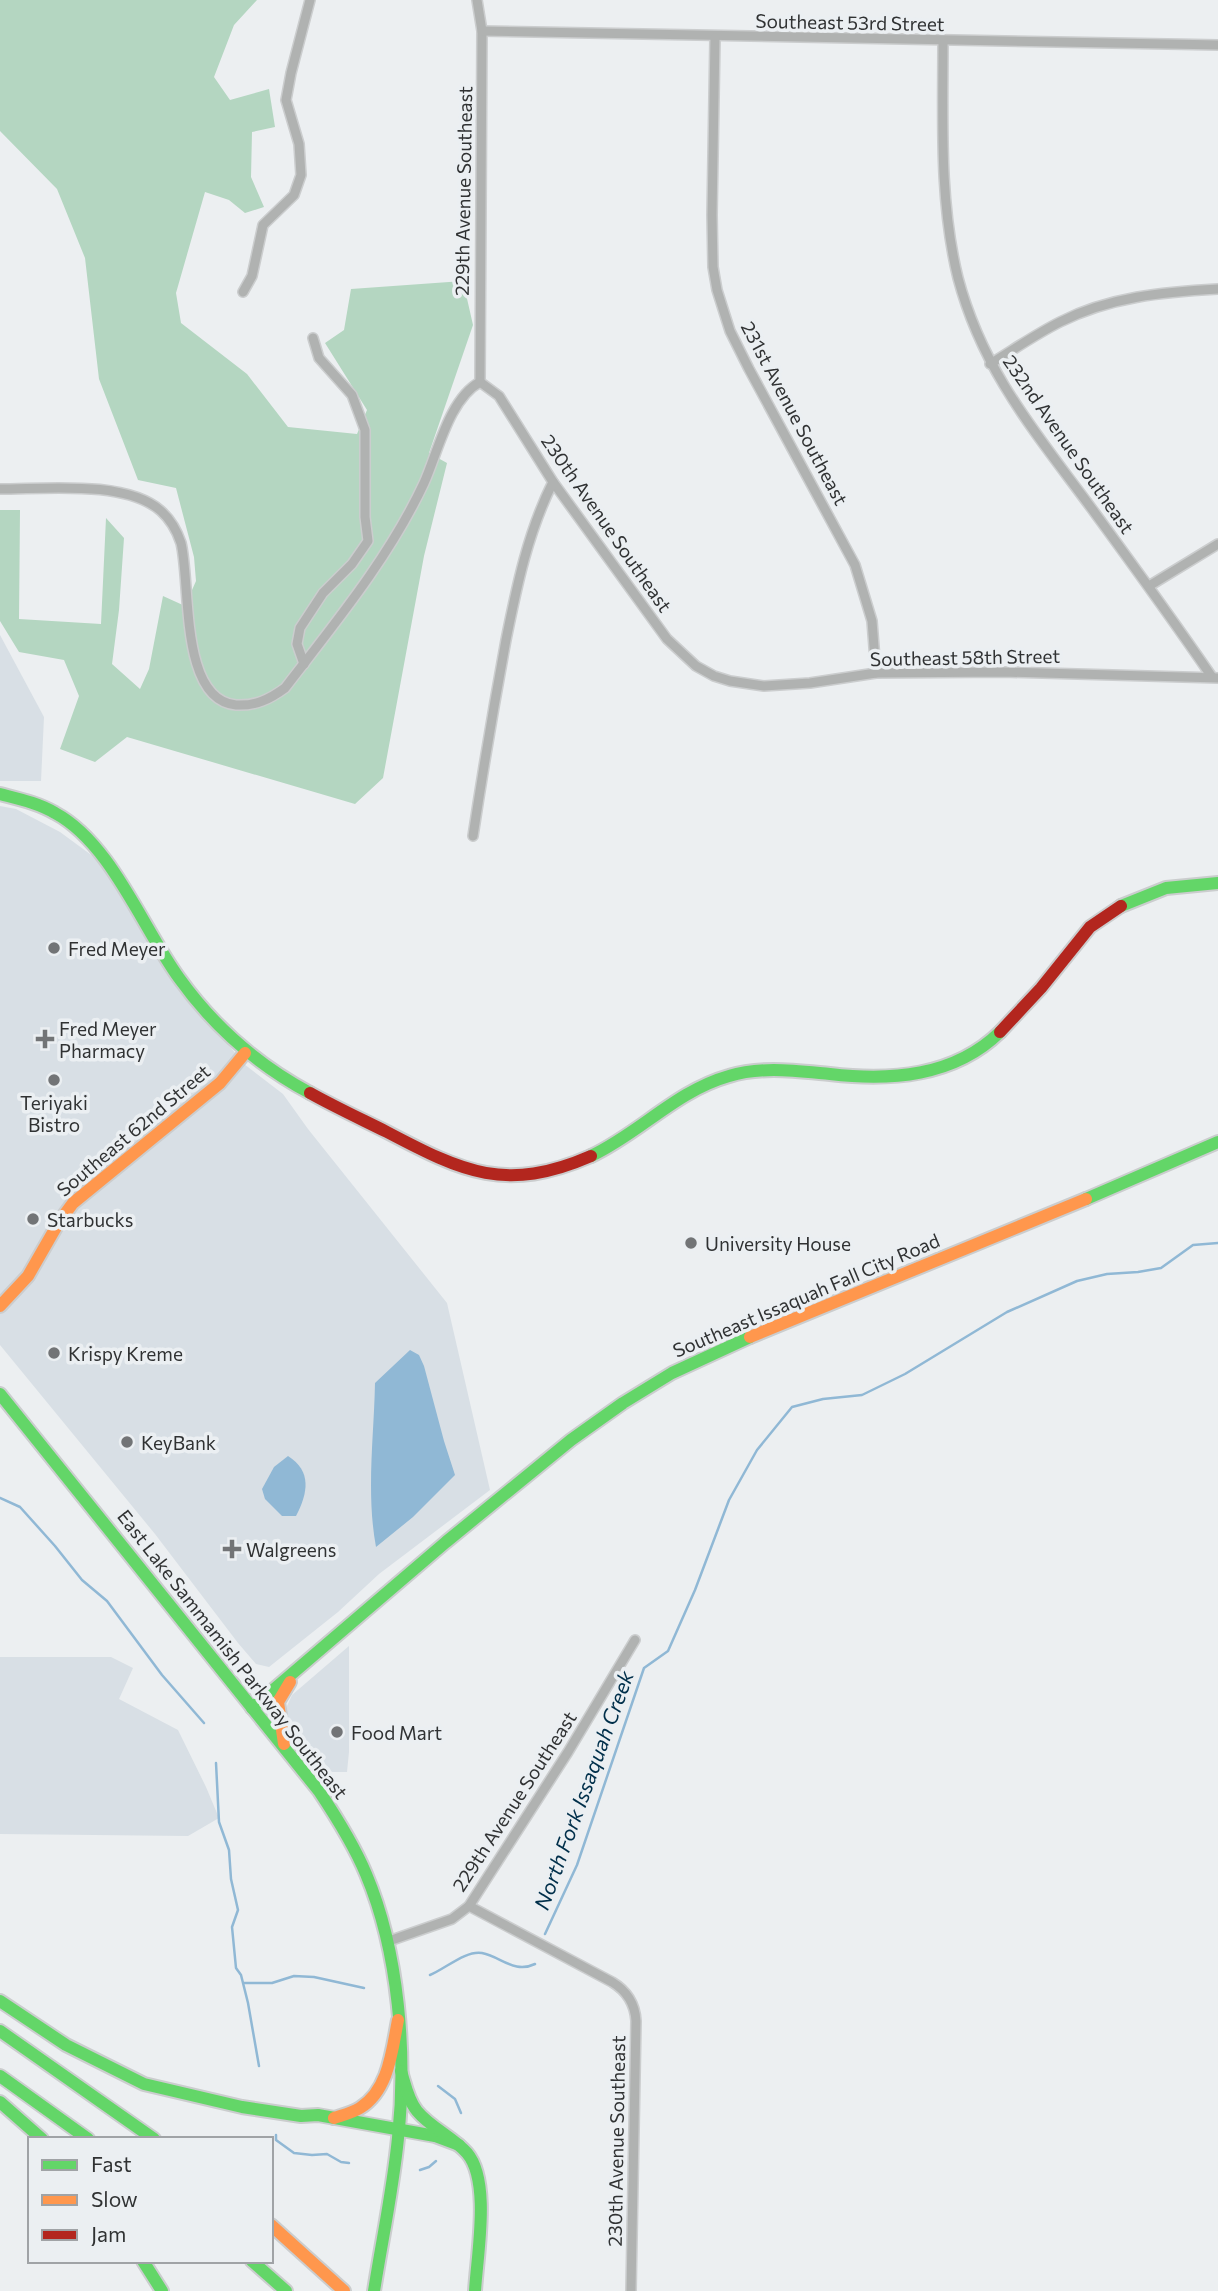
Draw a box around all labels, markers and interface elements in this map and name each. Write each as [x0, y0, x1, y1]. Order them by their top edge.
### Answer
street label: Southeast 53rd Street [755, 9, 945, 35]
street label: 229th Avenue Southeast [450, 86, 476, 296]
street label: 231st Avenue Southeast [737, 317, 853, 509]
street label: 232nd Avenue Southeast [999, 350, 1139, 538]
street label: 230th Avenue Southeast [537, 430, 677, 616]
street label: Southeast 58th Street [870, 644, 1061, 670]
place label: Fred Meyer [68, 937, 166, 960]
marker: Fred Meyer [46, 940, 62, 956]
place label: Fred Meyer Pharmacy [59, 1017, 157, 1062]
marker: Fred Meyer Pharmacy [37, 1031, 53, 1047]
street label: Southeast 62nd Street [52, 1059, 214, 1201]
marker: Teriyaki Bistro [46, 1072, 62, 1088]
place label: Teriyaki Bistro [20, 1091, 88, 1136]
place label: Starbucks [47, 1208, 133, 1231]
marker: Starbucks [25, 1211, 41, 1227]
street label: Southeast Issaquah Fall City Road [669, 1228, 943, 1362]
place label: University House [705, 1232, 851, 1255]
marker: University House [683, 1235, 699, 1251]
place label: Krispy Kreme [68, 1342, 183, 1365]
marker: Krispy Kreme [46, 1345, 62, 1361]
place label: KeyBank [141, 1431, 216, 1454]
marker: KeyBank [119, 1434, 135, 1450]
street label: East Lake Sammamish Parkway Southeast [113, 1505, 353, 1803]
place label: Walgreens [246, 1538, 336, 1561]
marker: Walgreens [224, 1541, 240, 1557]
water label: North Fork Issaquah Creek [528, 1667, 638, 1913]
street label: 229th Avenue Southeast [447, 1707, 581, 1895]
place label: Food Mart [351, 1721, 442, 1744]
marker: Food Mart [329, 1724, 345, 1740]
street label: 230th Avenue Southeast [603, 2035, 629, 2247]
legend [28, 2137, 273, 2263]
text: Fast [91, 2151, 132, 2176]
text: Slow [91, 2186, 138, 2211]
text: Jam [91, 2221, 126, 2246]

